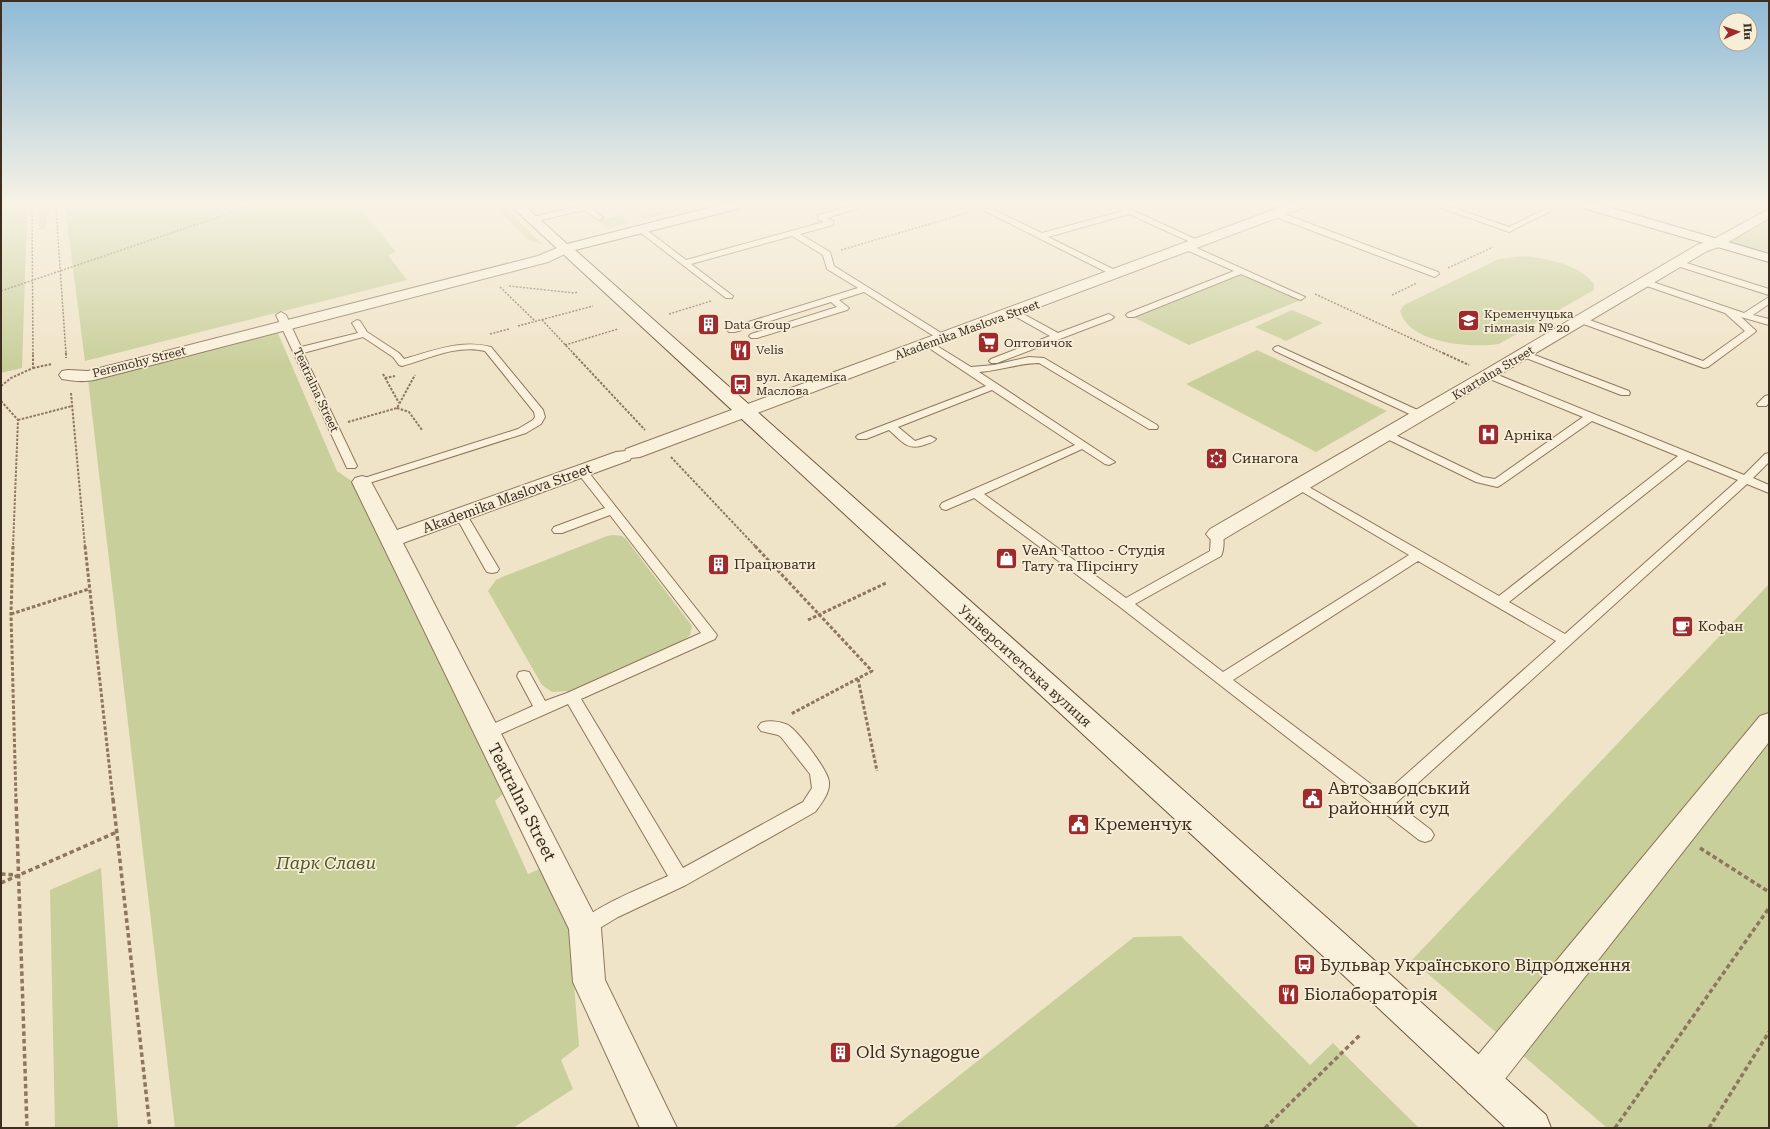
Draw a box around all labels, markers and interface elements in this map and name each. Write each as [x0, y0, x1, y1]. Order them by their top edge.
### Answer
north arrow [1718, 12, 1758, 52]
text: Пн [1741, 23, 1754, 41]
street label: Akademika Maslova Street [893, 297, 1042, 363]
place label: Кременчуцька гімназія № 20 [1484, 307, 1574, 335]
school or university icon: Кременчуцька гімназія № 20 [1456, 308, 1482, 334]
building icon: Data Group [695, 312, 721, 338]
place label: Data Group [724, 318, 791, 332]
supermarket icon: Оптовичок [975, 330, 1001, 356]
place label: Оптовичок [1004, 336, 1073, 350]
restaurant icon: Velis [727, 337, 753, 363]
street label: Peremohy Street [91, 343, 188, 380]
place label: Velis [756, 343, 784, 357]
street label: Kvartalna Street [1450, 343, 1537, 403]
street label: Teatralna Street [290, 346, 342, 435]
place label: вул. Академіка Маслова [756, 370, 847, 398]
bus stop icon: вул. Академіка Маслова [727, 371, 753, 397]
hospital icon: Арніка [1475, 422, 1501, 448]
place label: Арніка [1504, 427, 1553, 443]
synagogue icon: Синагога [1204, 445, 1230, 471]
place label: Синагога [1232, 450, 1299, 466]
street label: Akademika Maslova Street [420, 460, 594, 536]
place label: VeAn Tattoo - Студія Тату та Пірсінгу [1022, 542, 1165, 574]
shop icon: VeAn Tattoo - Студія Тату та Пірсінгу [993, 545, 1019, 571]
building icon: Працювати [706, 551, 732, 577]
place label: Працювати [734, 556, 816, 572]
street label: Університетська вулиця [955, 602, 1095, 730]
cafe icon: Кофан [1670, 613, 1696, 639]
place label: Кофан [1698, 618, 1743, 634]
street label: Teatralna Street [484, 740, 560, 864]
place label: Автозаводський районний суд [1328, 778, 1470, 818]
public building icon: Автозаводський районний суд [1299, 785, 1325, 811]
public building icon: Кременчук [1066, 811, 1092, 837]
place label: Кременчук [1094, 814, 1192, 834]
park label: Парк Слави [275, 853, 376, 873]
bus stop icon: Бульвар Українського Відродження [1292, 952, 1318, 978]
place label: Бульвар Українського Відродження [1320, 955, 1631, 975]
restaurant icon: Біолабораторія [1275, 981, 1301, 1007]
place label: Біолабораторія [1304, 984, 1438, 1004]
building icon: Old Synagogue [827, 1039, 853, 1065]
place label: Old Synagogue [856, 1042, 980, 1062]

